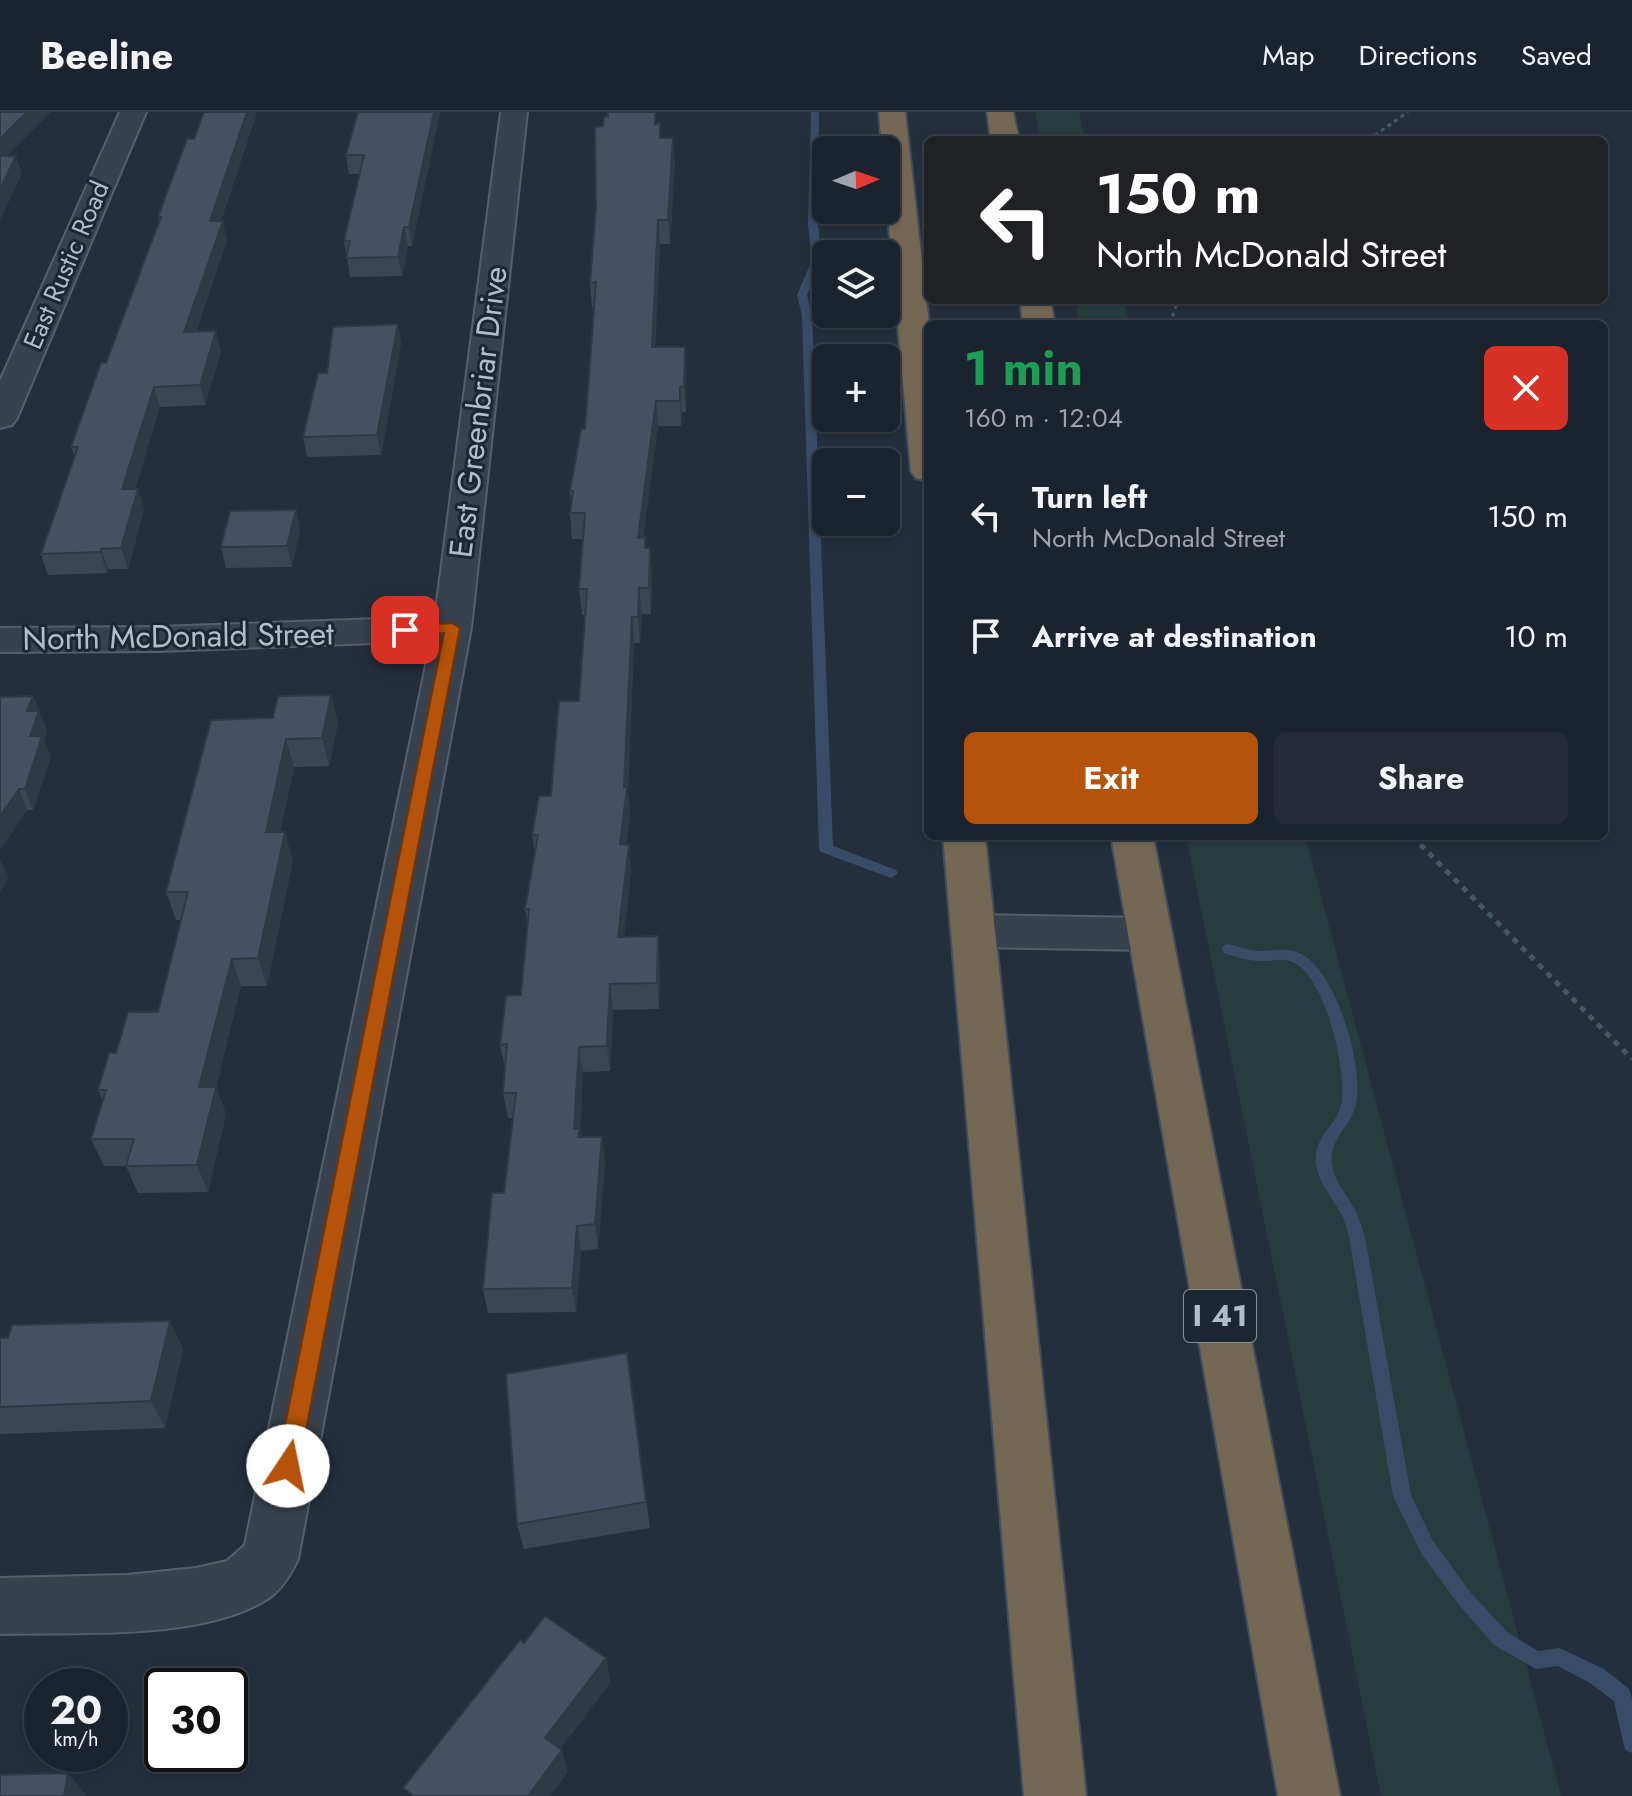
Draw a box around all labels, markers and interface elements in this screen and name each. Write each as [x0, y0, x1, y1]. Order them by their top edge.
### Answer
text: Beeline [40, 28, 173, 83]
text: Map [1262, 35, 1314, 76]
text: Directions [1358, 35, 1477, 76]
text: Saved [1521, 35, 1592, 76]
north arrow [812, 136, 900, 224]
map controls [812, 136, 900, 536]
text: 150 m [1096, 153, 1260, 234]
icon: left [964, 168, 1068, 272]
street label: East Rustic Road [13, 175, 119, 355]
text: North McDonald Street [1096, 228, 1446, 280]
button: layers [812, 240, 900, 328]
street label: East Greenbriar Drive [437, 264, 519, 560]
text: 1 min [964, 334, 1083, 403]
button: + [812, 344, 900, 432]
button: close [1484, 346, 1568, 430]
text: 160 m · 12:04 [964, 399, 1123, 437]
button: − [812, 448, 900, 536]
text: Turn left [1032, 476, 1147, 519]
icon: left [964, 494, 1008, 538]
text: 150 m [1487, 495, 1568, 538]
text: North McDonald Street [1032, 519, 1285, 557]
pin [371, 596, 439, 664]
icon: arrive [383, 608, 427, 652]
street label: North McDonald Street [22, 610, 334, 662]
icon: arrive [964, 614, 1008, 658]
text: Arrive at destination [1032, 615, 1317, 658]
text: 10 m [1504, 615, 1568, 658]
button: Exit [964, 732, 1258, 824]
button: Share [1274, 732, 1568, 824]
road number: I 41 [1184, 1290, 1256, 1342]
position arrow [246, 1424, 330, 1508]
speed limit sign: 30 [144, 1668, 248, 1772]
text: 20 [50, 1681, 102, 1739]
text: km/h [53, 1725, 99, 1754]

